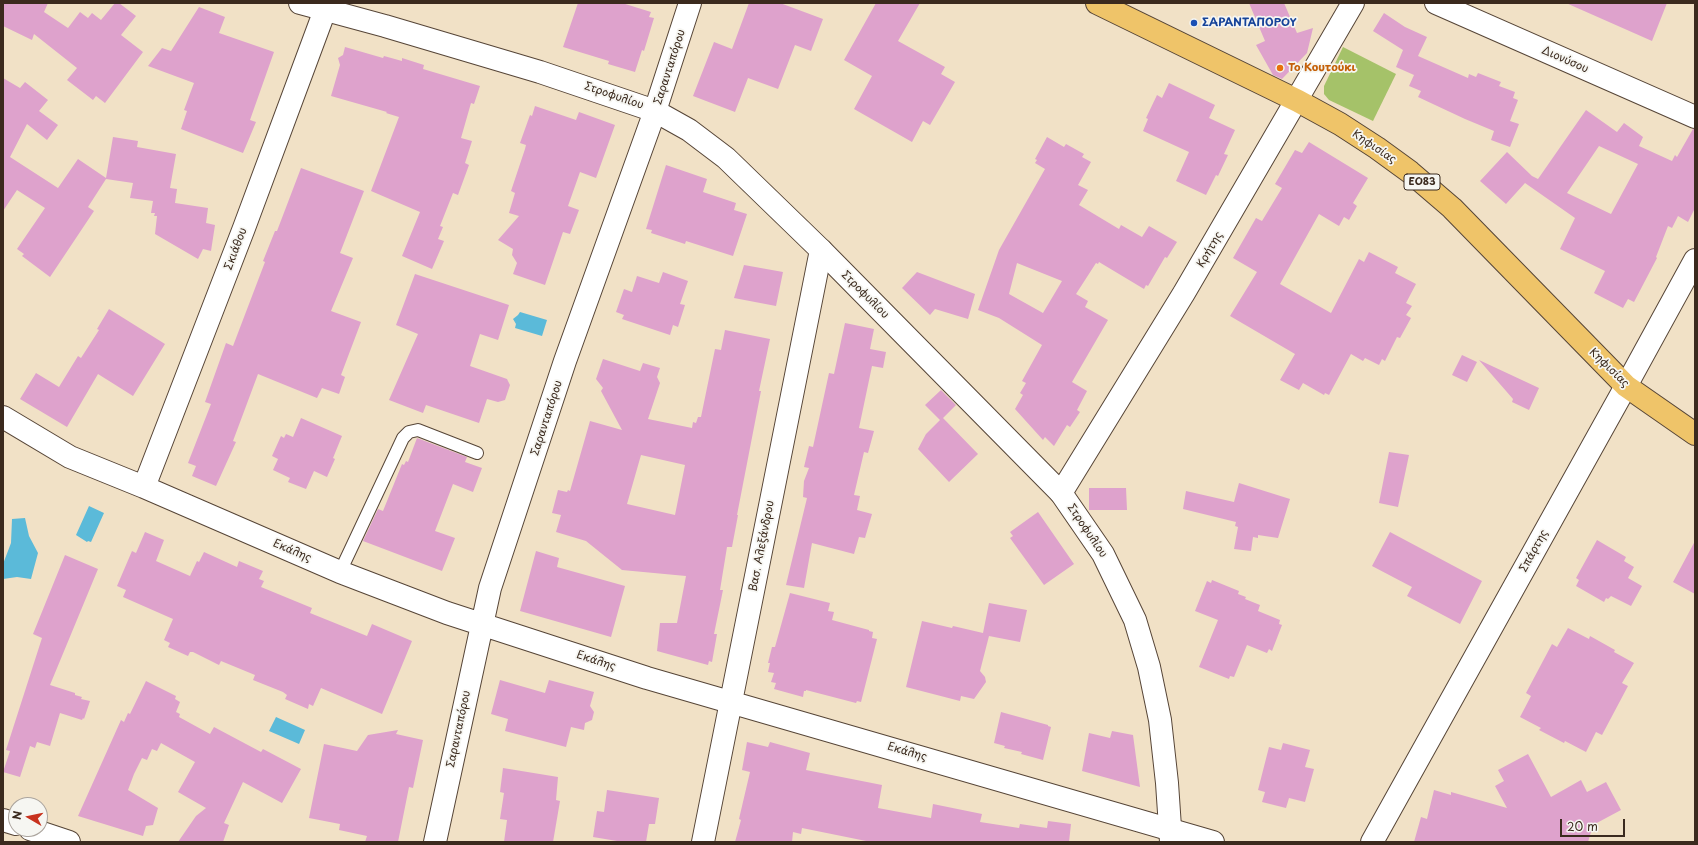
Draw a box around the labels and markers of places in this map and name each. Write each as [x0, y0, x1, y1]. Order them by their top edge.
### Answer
place label: ΣΑΡΑΝΤΑΠΟΡΟΥ [1202, 16, 1296, 30]
marker: ΣΑΡΑΝΤΑΠΟΡΟΥ [1189, 18, 1199, 28]
place label: Το Κουτούκι [1288, 61, 1356, 75]
marker: Το Κουτούκι [1275, 63, 1285, 73]

